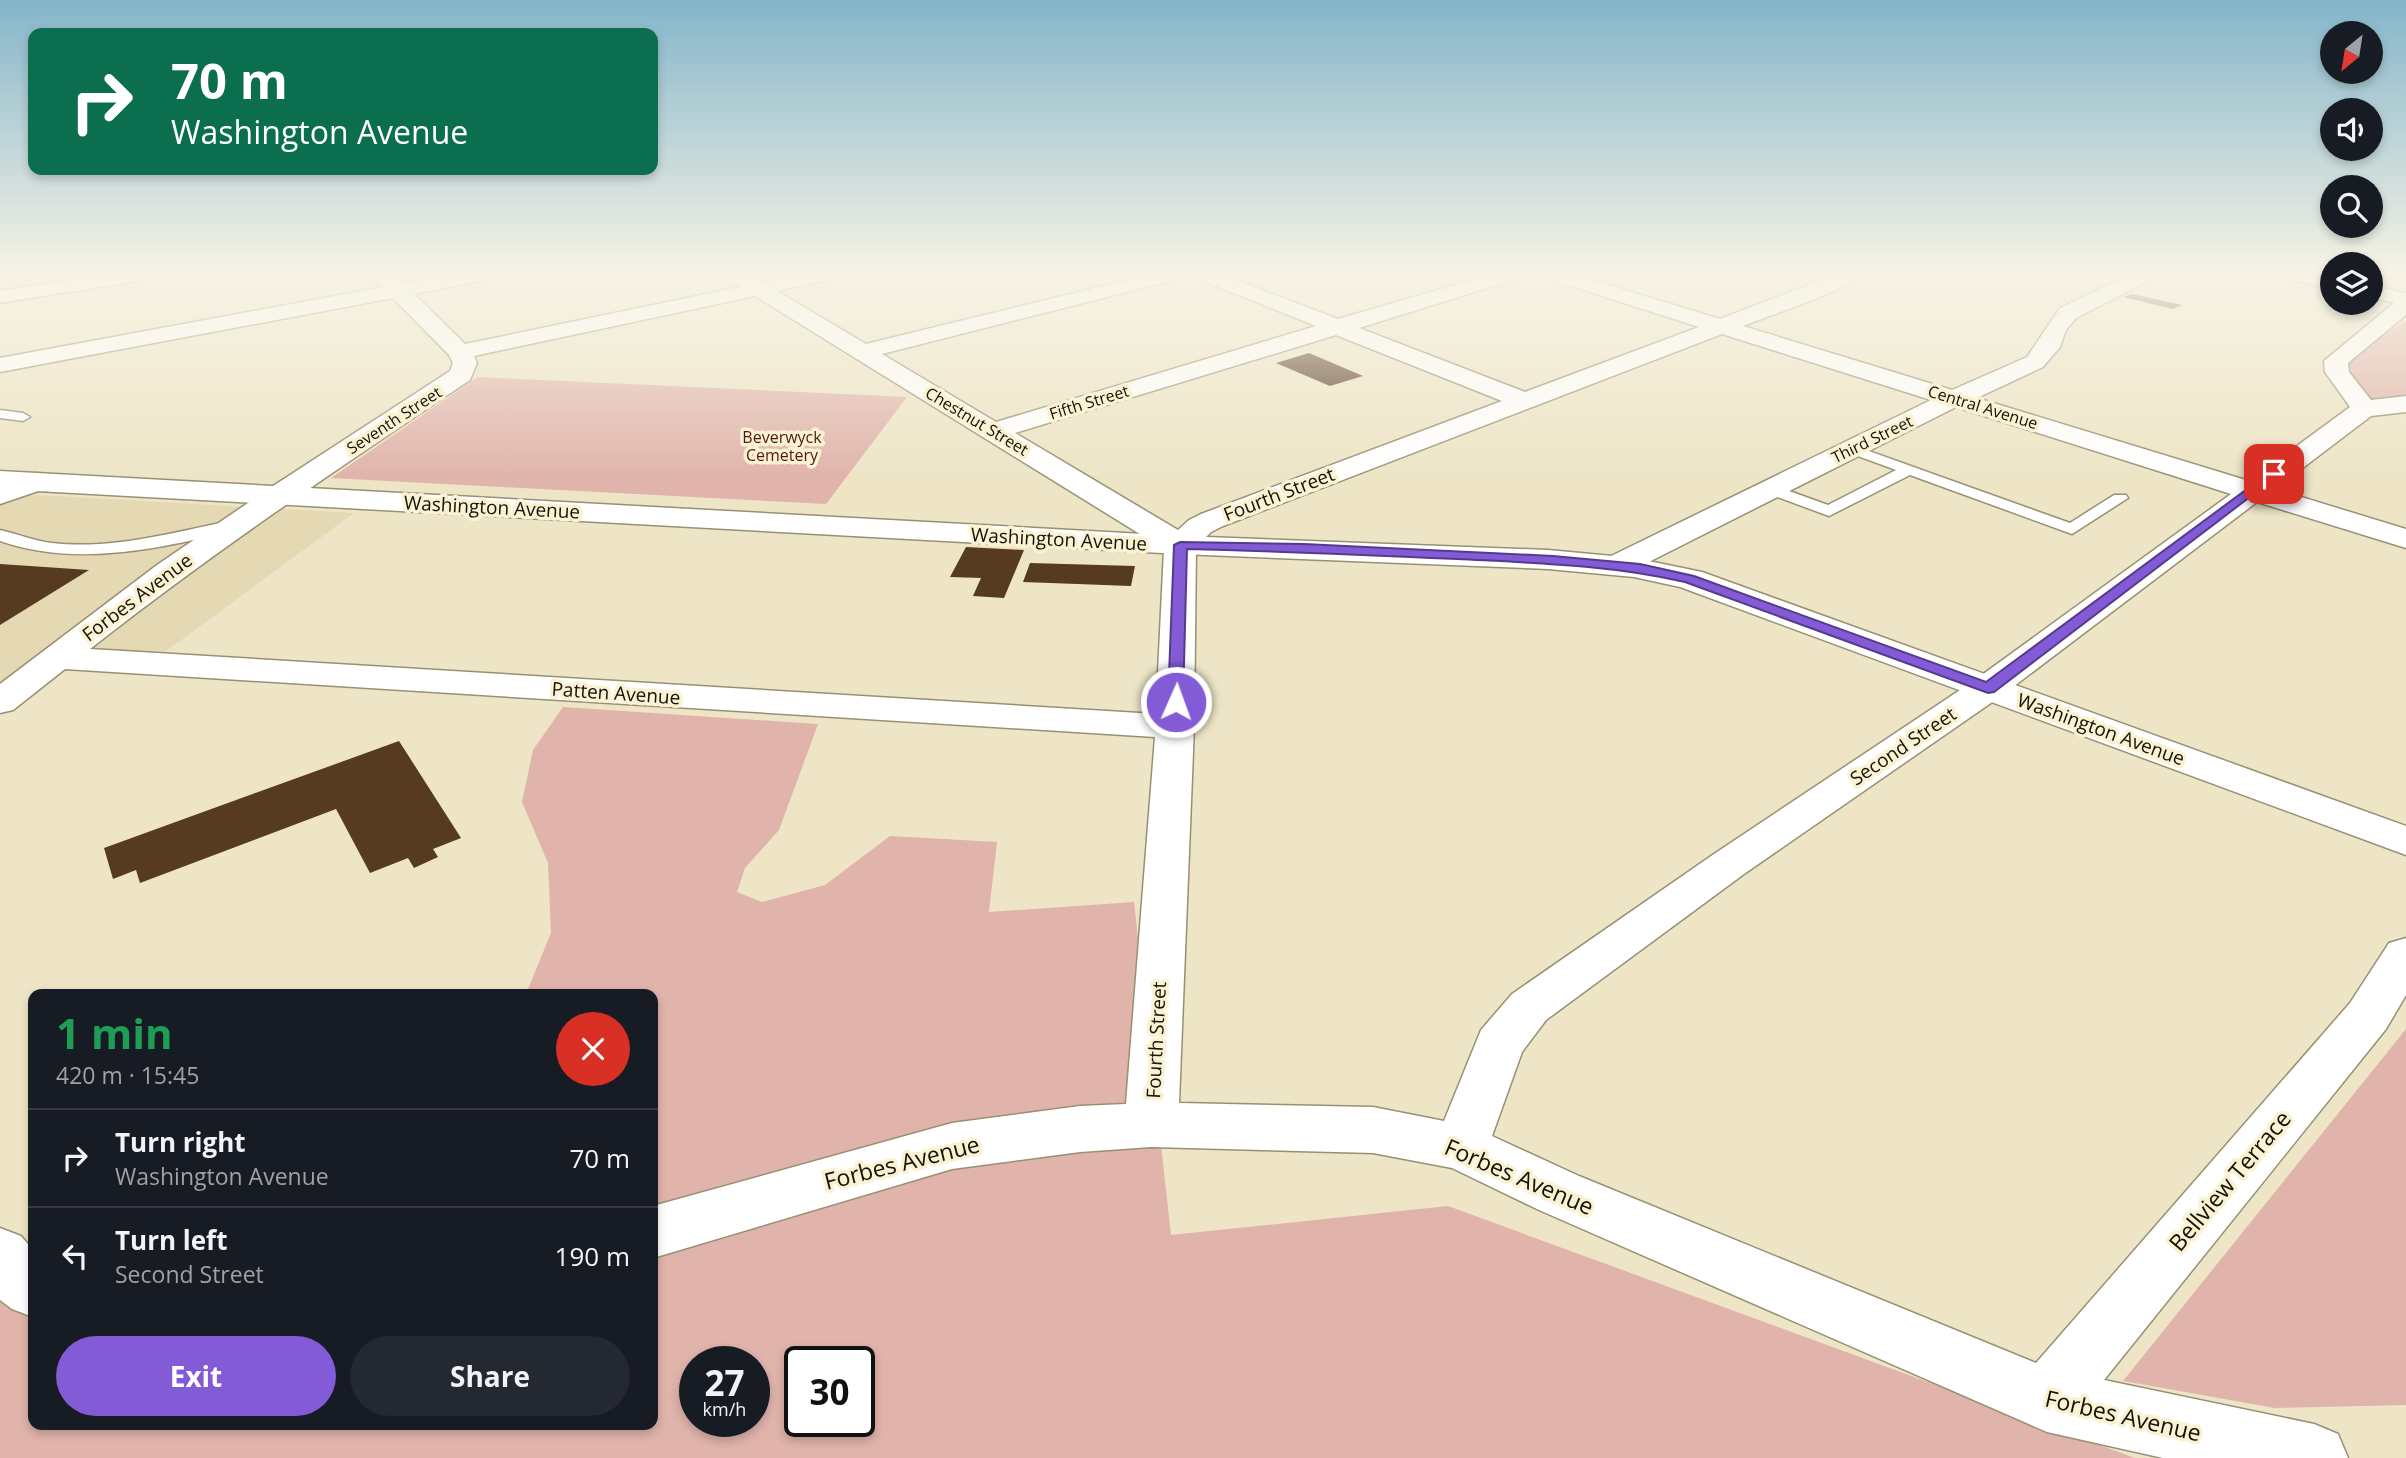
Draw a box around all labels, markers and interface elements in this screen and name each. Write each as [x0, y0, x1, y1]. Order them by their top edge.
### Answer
north arrow [2320, 21, 2384, 84]
map controls [2320, 21, 2383, 315]
text: 70 m [171, 47, 288, 113]
icon: right [56, 56, 147, 147]
button: sound [2320, 98, 2383, 161]
text: Washington Avenue [171, 110, 468, 153]
button: search [2320, 175, 2383, 238]
button: layers [2320, 252, 2383, 315]
street label: Fifth Street [1047, 379, 1132, 425]
street label: Central Avenue [1925, 380, 2041, 434]
street label: Seventh Street [342, 381, 446, 459]
street label: Chestnut Street [921, 382, 1033, 461]
street label: Third Street [1828, 410, 1917, 468]
park label: Beverwyck Cemetery [742, 426, 822, 466]
pin [2244, 444, 2304, 504]
icon: arrive [2255, 455, 2293, 493]
street label: Fourth Street [1220, 461, 1339, 527]
street label: Washington Avenue [403, 489, 581, 525]
street label: Washington Avenue [970, 521, 1148, 557]
street label: Forbes Avenue [77, 547, 197, 647]
position arrow [1139, 665, 1213, 739]
street label: Patten Avenue [551, 676, 681, 710]
street label: Washington Avenue [2014, 687, 2188, 771]
street label: Second Street [1845, 701, 1961, 791]
street label: Fourth Street [1140, 981, 1172, 1099]
text: 1 min [56, 1004, 173, 1061]
button: close [556, 1012, 630, 1086]
text: 420 m · 15:45 [56, 1059, 199, 1091]
street label: Bellview Terrace [2161, 1103, 2298, 1257]
text: Turn right [115, 1124, 246, 1160]
street label: Forbes Avenue [821, 1127, 983, 1197]
street label: Forbes Avenue [1440, 1130, 1599, 1222]
icon: right [56, 1139, 94, 1177]
text: 70 m [569, 1140, 630, 1176]
text: Washington Avenue [115, 1160, 329, 1192]
text: Turn left [115, 1222, 227, 1258]
icon: left [56, 1237, 94, 1275]
text: 190 m [555, 1238, 630, 1274]
text: Second Street [115, 1258, 264, 1290]
button: Exit [56, 1336, 336, 1416]
button: Share [350, 1336, 630, 1416]
speed limit sign: 30 [784, 1346, 875, 1437]
text: 27 [704, 1359, 745, 1406]
street label: Forbes Avenue [2042, 1382, 2204, 1449]
text: km/h [703, 1397, 746, 1421]

